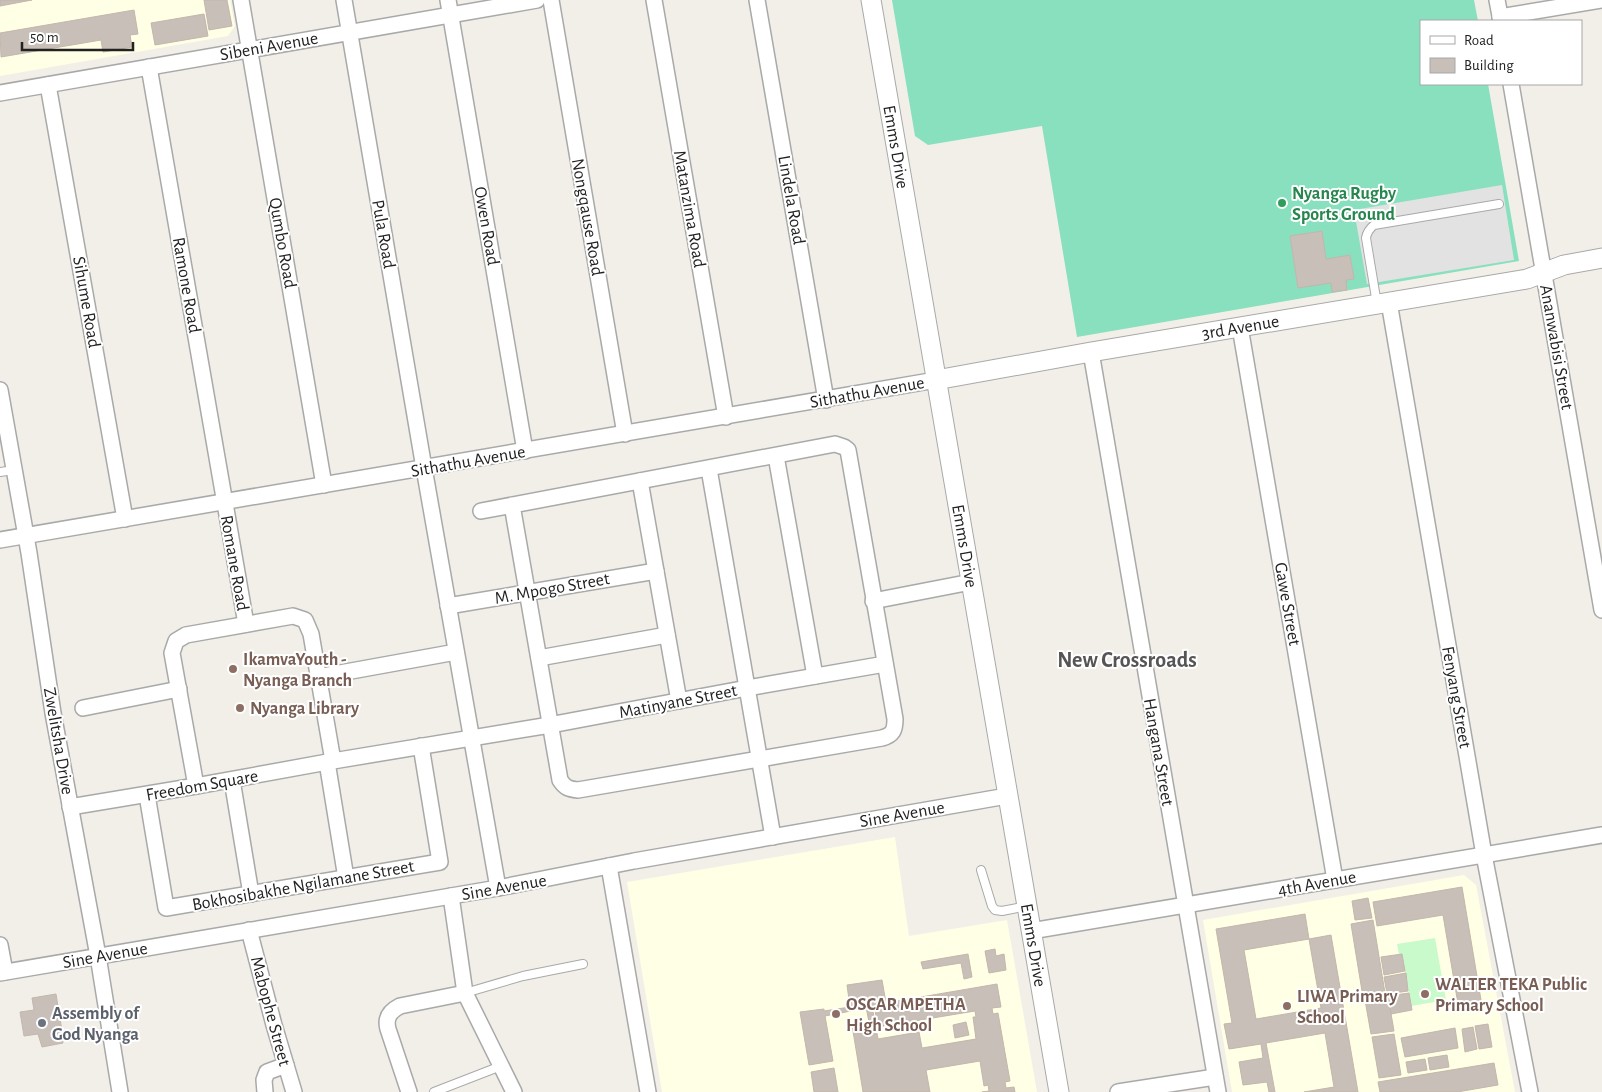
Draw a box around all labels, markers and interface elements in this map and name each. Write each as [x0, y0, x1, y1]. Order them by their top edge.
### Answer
scale bar [22, 20, 134, 52]
legend [1420, 20, 1582, 85]
street label: Sibeni Avenue [219, 29, 320, 64]
text: 50 m [30, 30, 59, 45]
text: Road [1464, 33, 1494, 48]
text: Building [1464, 58, 1514, 73]
street label: Emms Drive [879, 104, 911, 190]
street label: Matanzima Road [670, 149, 708, 269]
street label: Lindela Road [774, 154, 808, 246]
street label: Nongqause Road [568, 157, 606, 277]
street label: Owen Road [470, 185, 502, 267]
place label: Nyanga Rugby Sports Ground [1292, 185, 1397, 224]
street label: Qumbo Road [265, 196, 299, 290]
marker: Nyanga Rugby Sports Ground [1276, 197, 1288, 209]
street label: Pula Road [368, 198, 398, 270]
street label: Ramone Road [169, 236, 203, 335]
street label: Sihume Road [69, 255, 103, 349]
street label: Ananwabisi Street [1536, 283, 1576, 411]
street label: 3rd Avenue [1201, 313, 1281, 343]
street label: Sithathu Avenue [808, 374, 926, 412]
street label: Sithathu Avenue [409, 443, 527, 481]
street label: Emms Drive [948, 503, 980, 589]
street label: Romane Road [217, 514, 251, 612]
street label: Gawe Street [1271, 561, 1303, 647]
street label: M. Mpogo Street [493, 570, 611, 608]
street label: Fenyang Street [1438, 645, 1474, 750]
district label: New Crossroads [1057, 649, 1197, 671]
place label: IkamvaYouth - Nyanga Branch [243, 651, 352, 690]
marker: IkamvaYouth - Nyanga Branch [227, 663, 239, 675]
street label: Matinyane Street [618, 682, 739, 722]
street label: Zwelitsha Drive [40, 686, 76, 796]
street label: Hangana Street [1140, 697, 1176, 808]
place label: Nyanga Library [250, 700, 360, 718]
marker: Nyanga Library [234, 702, 246, 714]
street label: Freedom Square [145, 767, 260, 805]
street label: Sine Avenue [858, 799, 946, 831]
street label: Bokhosibakhe Ngilamane Street [191, 858, 416, 914]
street label: 4th Avenue [1277, 868, 1358, 900]
street label: Sine Avenue [460, 872, 548, 904]
street label: Emms Drive [1017, 902, 1049, 988]
street label: Sine Avenue [61, 940, 149, 972]
street label: Mabophe Street [247, 955, 293, 1068]
place label: WALTER TEKA Public Primary School [1435, 976, 1587, 1015]
place label: LIWA Primary School [1297, 988, 1398, 1027]
marker: WALTER TEKA Public Primary School [1419, 988, 1431, 1000]
place label: OSCAR MPETHA High School [846, 996, 966, 1035]
marker: LIWA Primary School [1281, 1000, 1293, 1012]
place label: Assembly of God Nyanga [52, 1005, 141, 1044]
marker: OSCAR MPETHA High School [830, 1008, 842, 1020]
marker: Assembly of God Nyanga [36, 1017, 48, 1029]

